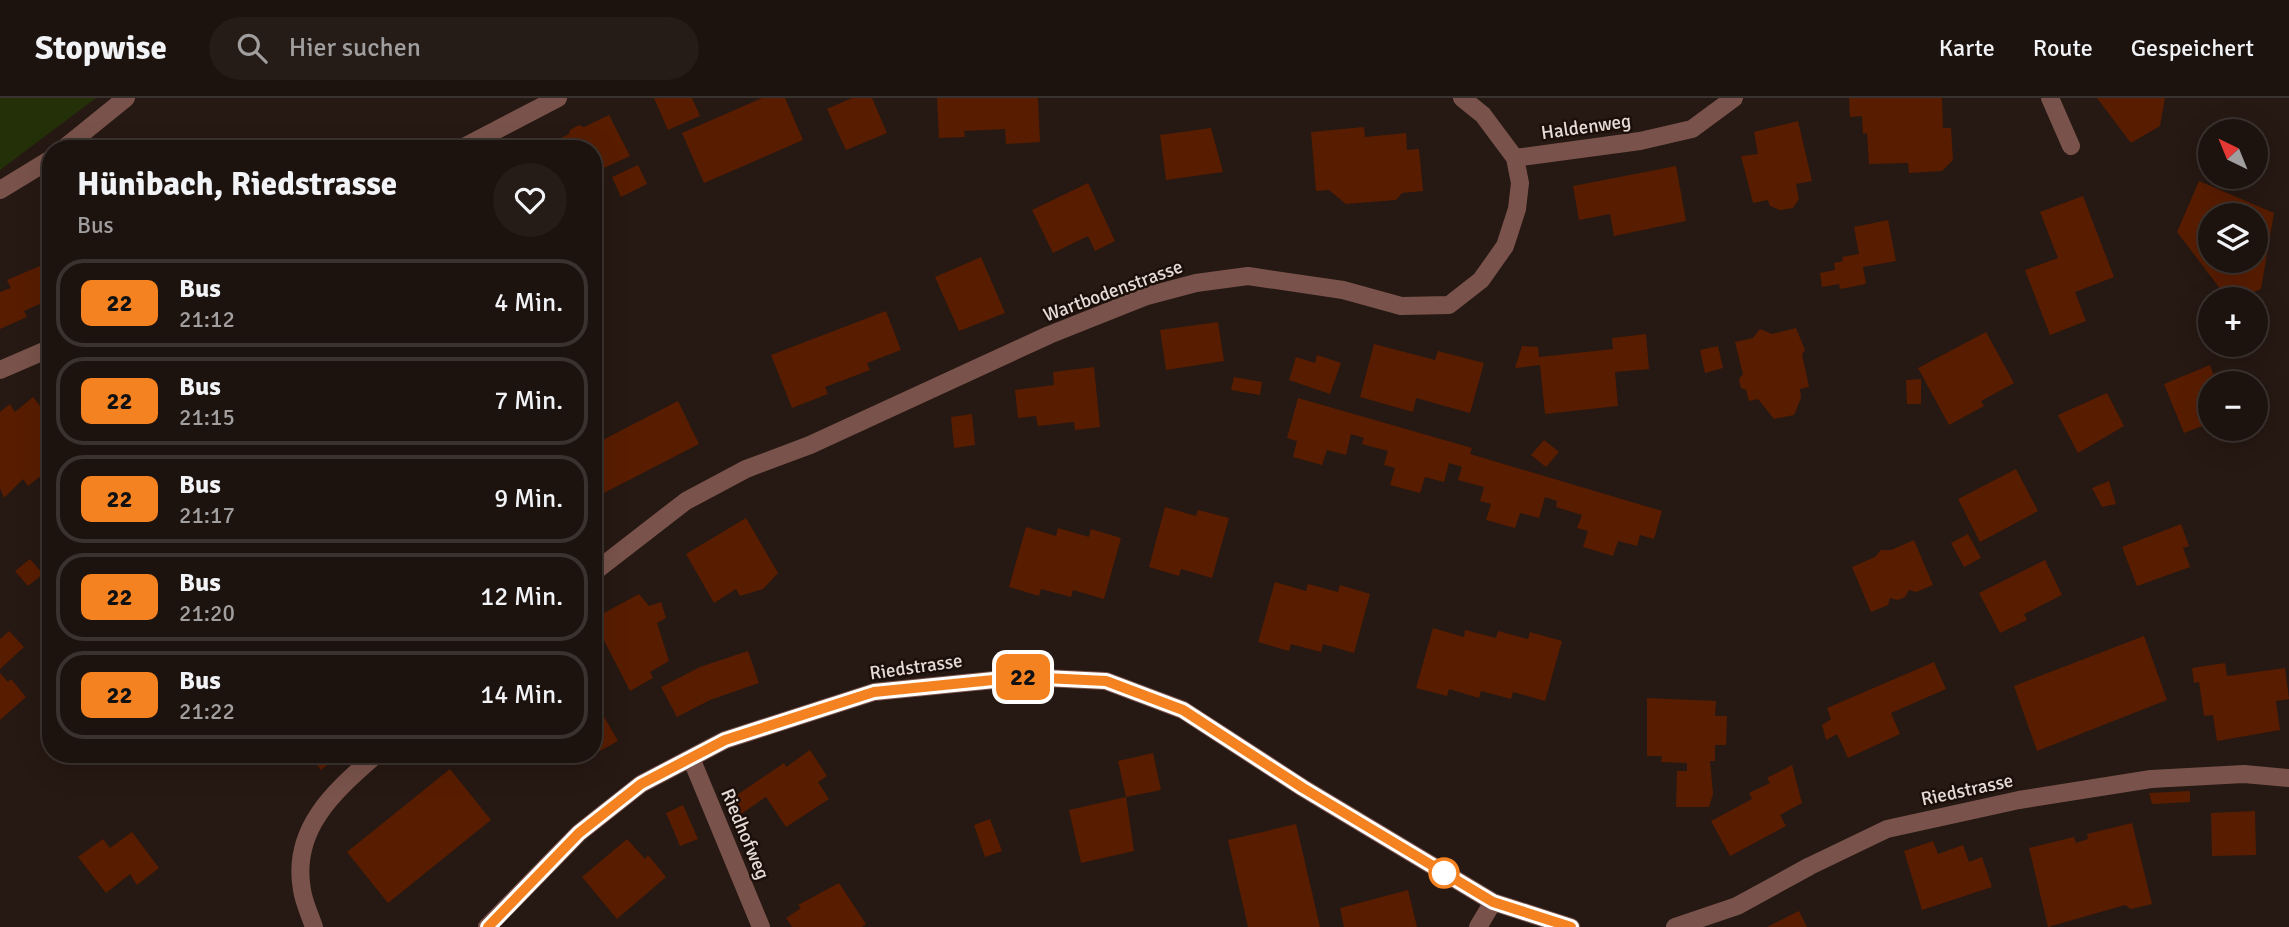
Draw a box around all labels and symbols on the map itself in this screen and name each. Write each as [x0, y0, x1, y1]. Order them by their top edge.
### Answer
street label: Haldenweg [1539, 109, 1633, 145]
north arrow [2198, 119, 2268, 189]
street label: Wartbodenstrasse [1040, 255, 1186, 327]
street label: Riedstrasse [868, 649, 964, 685]
line badge: 22 [992, 654, 1054, 700]
street label: Riedstrasse [1919, 769, 2015, 811]
street label: Riedhofweg [715, 785, 775, 883]
unlabelled marker [1429, 858, 1459, 888]

